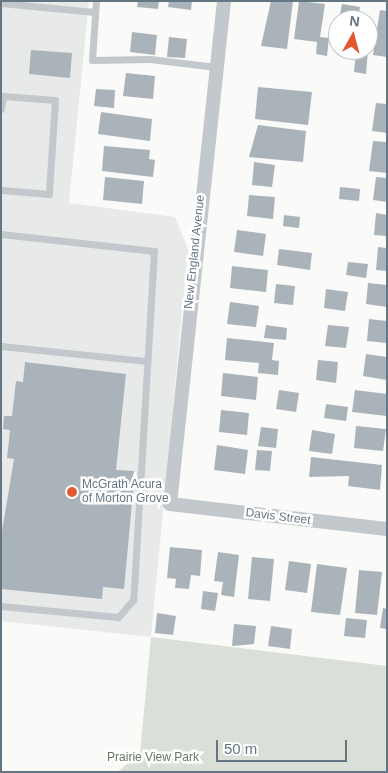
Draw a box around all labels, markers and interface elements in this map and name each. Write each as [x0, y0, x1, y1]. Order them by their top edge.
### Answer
north arrow [328, 10, 378, 60]
text: N [349, 13, 361, 30]
street label: New England Avenue [182, 194, 208, 310]
place label: McGrath Acura of Morton Grove [82, 478, 169, 506]
marker: McGrath Acura of Morton Grove [66, 486, 78, 498]
street label: Davis Street [245, 506, 311, 528]
scale bar [218, 730, 349, 762]
text: 50 m [224, 740, 257, 757]
park label: Prairie View Park [107, 751, 199, 765]

